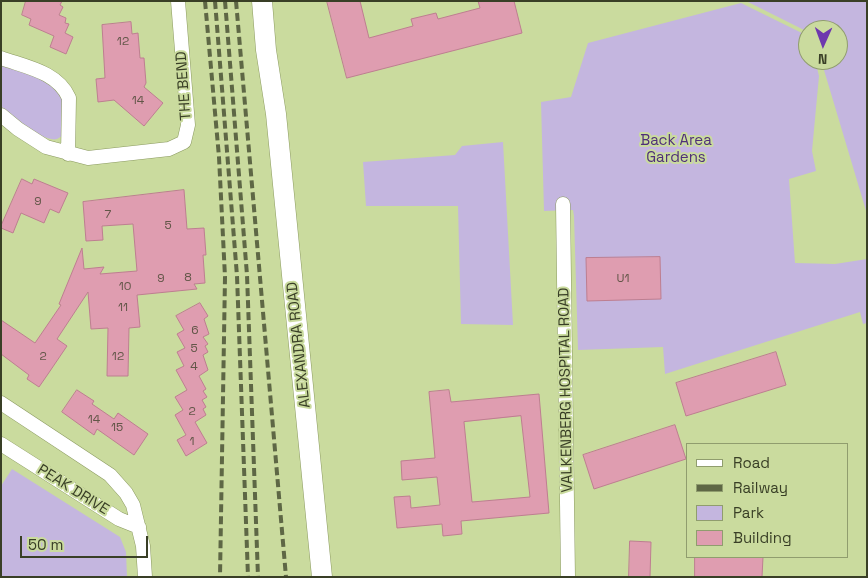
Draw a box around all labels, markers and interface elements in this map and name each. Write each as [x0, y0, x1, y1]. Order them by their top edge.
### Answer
north arrow [798, 20, 848, 70]
house number: 12 [117, 35, 129, 49]
text: N [818, 50, 828, 68]
street label: THE BEND [173, 51, 195, 121]
house number: 14 [132, 94, 144, 108]
park label: Back Area Gardens [640, 132, 712, 167]
house number: 9 [34, 195, 42, 209]
house number: 7 [105, 208, 111, 222]
house number: 5 [164, 219, 172, 233]
house number: 8 [184, 271, 192, 285]
house number: 9 [157, 272, 165, 286]
house number: U1 [616, 272, 630, 286]
house number: 10 [119, 280, 131, 294]
street label: ALEXANDRA ROAD [283, 281, 315, 409]
street label: VALKENBERG HOSPITAL ROAD [555, 287, 577, 493]
house number: 11 [118, 301, 128, 315]
house number: 6 [191, 324, 199, 338]
house number: 5 [190, 342, 198, 356]
house number: 2 [39, 350, 47, 364]
house number: 12 [112, 350, 124, 364]
house number: 4 [190, 360, 198, 374]
house number: 2 [188, 405, 196, 419]
house number: 14 [88, 413, 100, 427]
house number: 15 [111, 421, 123, 435]
house number: 1 [189, 435, 195, 449]
legend [686, 443, 848, 558]
text: Road [733, 453, 770, 472]
street label: PEAK DRIVE [34, 461, 112, 519]
text: Railway [733, 478, 788, 497]
text: Park [733, 503, 764, 522]
scale bar [22, 526, 150, 558]
text: Building [733, 528, 792, 547]
text: 50 m [28, 535, 63, 554]

